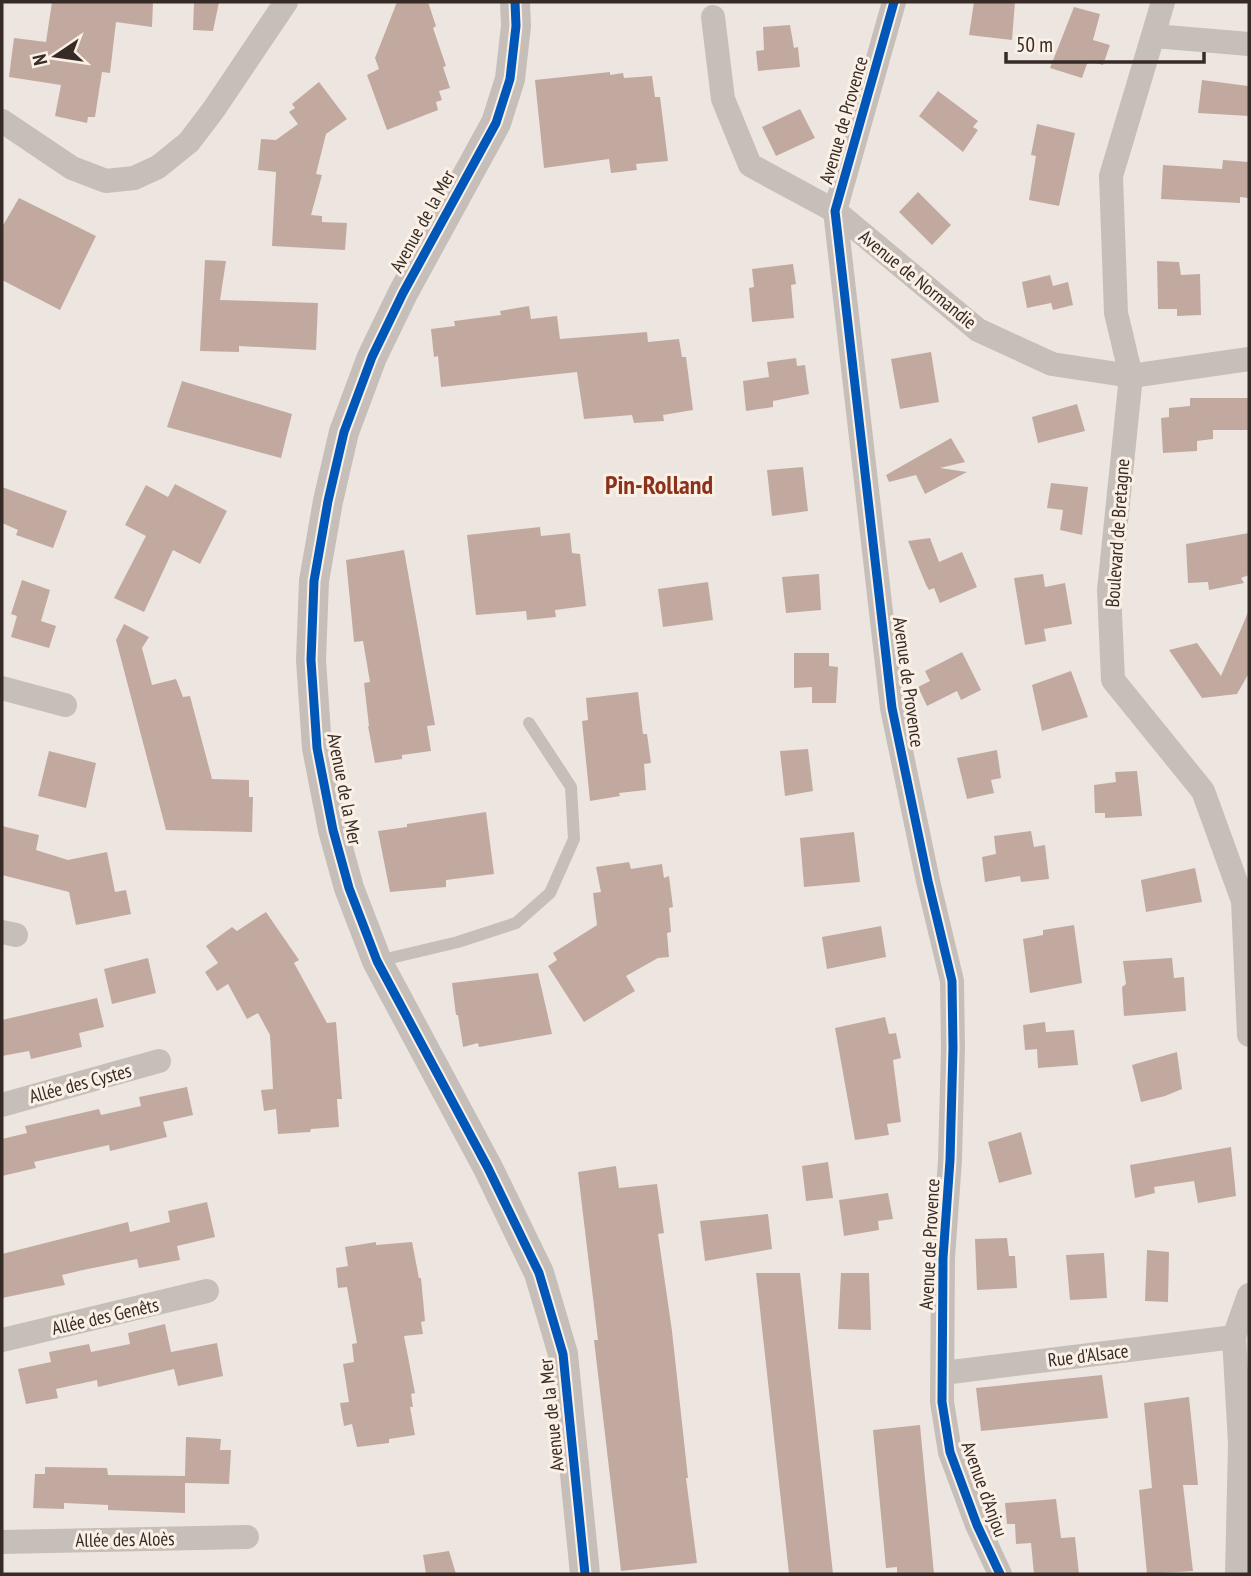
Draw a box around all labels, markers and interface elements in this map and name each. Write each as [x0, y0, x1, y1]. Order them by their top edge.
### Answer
north arrow [21, 21, 91, 91]
scale bar [1006, 21, 1204, 65]
text: 50 m [1016, 31, 1053, 58]
text: N [27, 52, 52, 68]
street label: Avenue de Provence [813, 53, 873, 186]
street label: Avenue de la Mer [384, 165, 460, 276]
street label: Avenue de Normandie [854, 224, 982, 334]
street label: Boulevard de Bretagne [1100, 458, 1134, 608]
district label: Pin-Rolland [605, 468, 713, 501]
street label: Avenue de Provence [888, 615, 930, 749]
street label: Avenue de la Mer [322, 731, 368, 848]
street label: Allée des Cystes [26, 1058, 134, 1108]
street label: Avenue de Provence [914, 1178, 944, 1310]
street label: Allée des Genêts [49, 1292, 161, 1340]
street label: Rue d'Alsace [1046, 1338, 1130, 1372]
street label: Avenue de la Mer [533, 1357, 569, 1473]
street label: Avenue d'Anjou [957, 1438, 1013, 1540]
street label: Allée des Aloès [75, 1526, 175, 1552]

